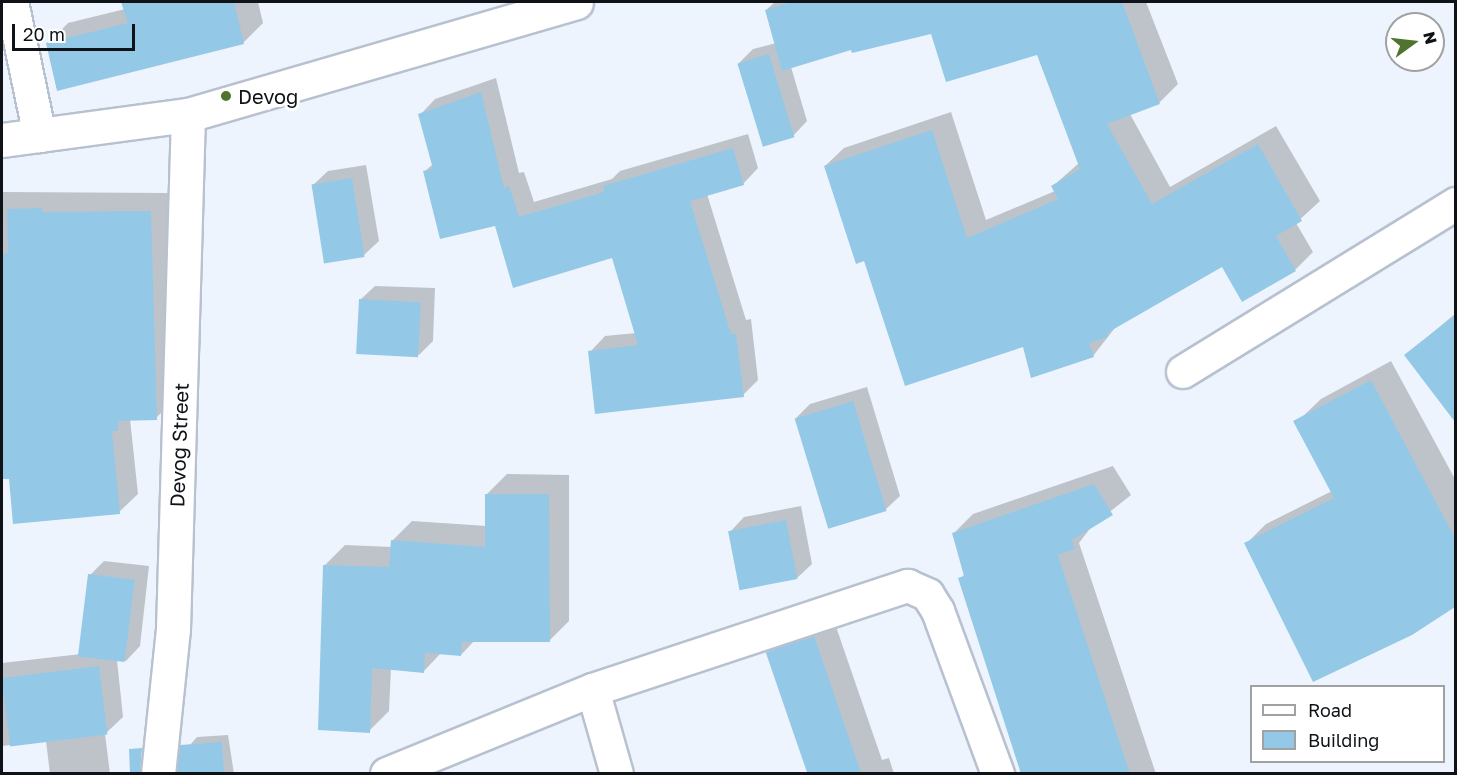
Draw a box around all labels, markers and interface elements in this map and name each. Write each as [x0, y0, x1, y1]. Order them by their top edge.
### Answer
scale bar [15, 12, 138, 50]
north arrow [1385, 12, 1445, 72]
text: 20 m [23, 23, 65, 45]
text: N [1419, 29, 1442, 46]
place label: Devog [238, 84, 298, 108]
marker: Devog [219, 89, 233, 103]
street label: Devog Street [165, 382, 193, 508]
legend [1250, 685, 1445, 763]
text: Road [1308, 699, 1352, 721]
text: Building [1308, 729, 1379, 751]

